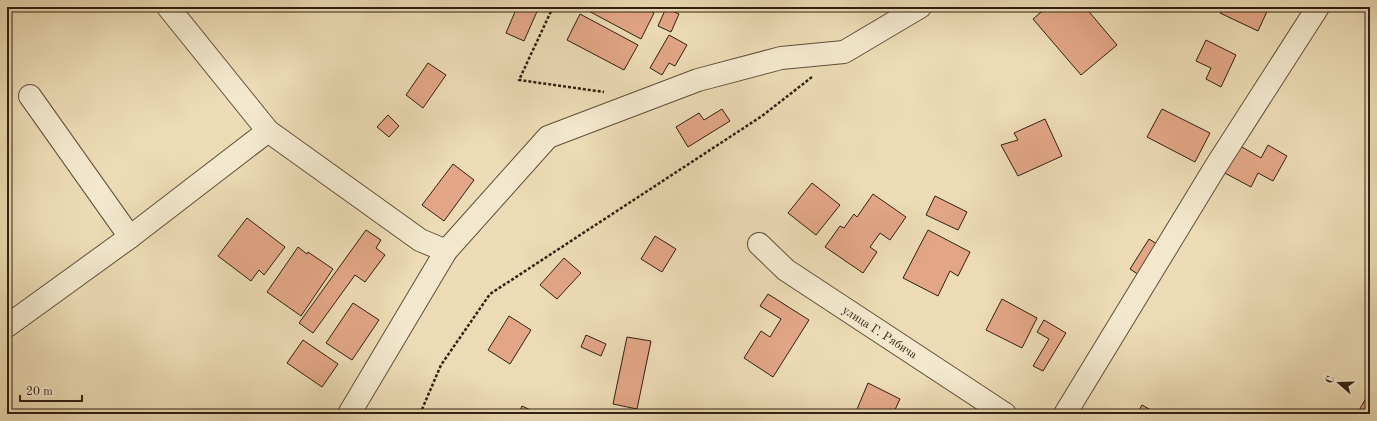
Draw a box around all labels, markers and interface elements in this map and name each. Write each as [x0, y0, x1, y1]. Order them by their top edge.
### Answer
street label: улица Г. Рябича [840, 304, 919, 361]
north arrow [1319, 363, 1359, 403]
text: С [1325, 375, 1337, 385]
scale bar [20, 377, 82, 403]
text: 20 m [26, 386, 53, 398]

